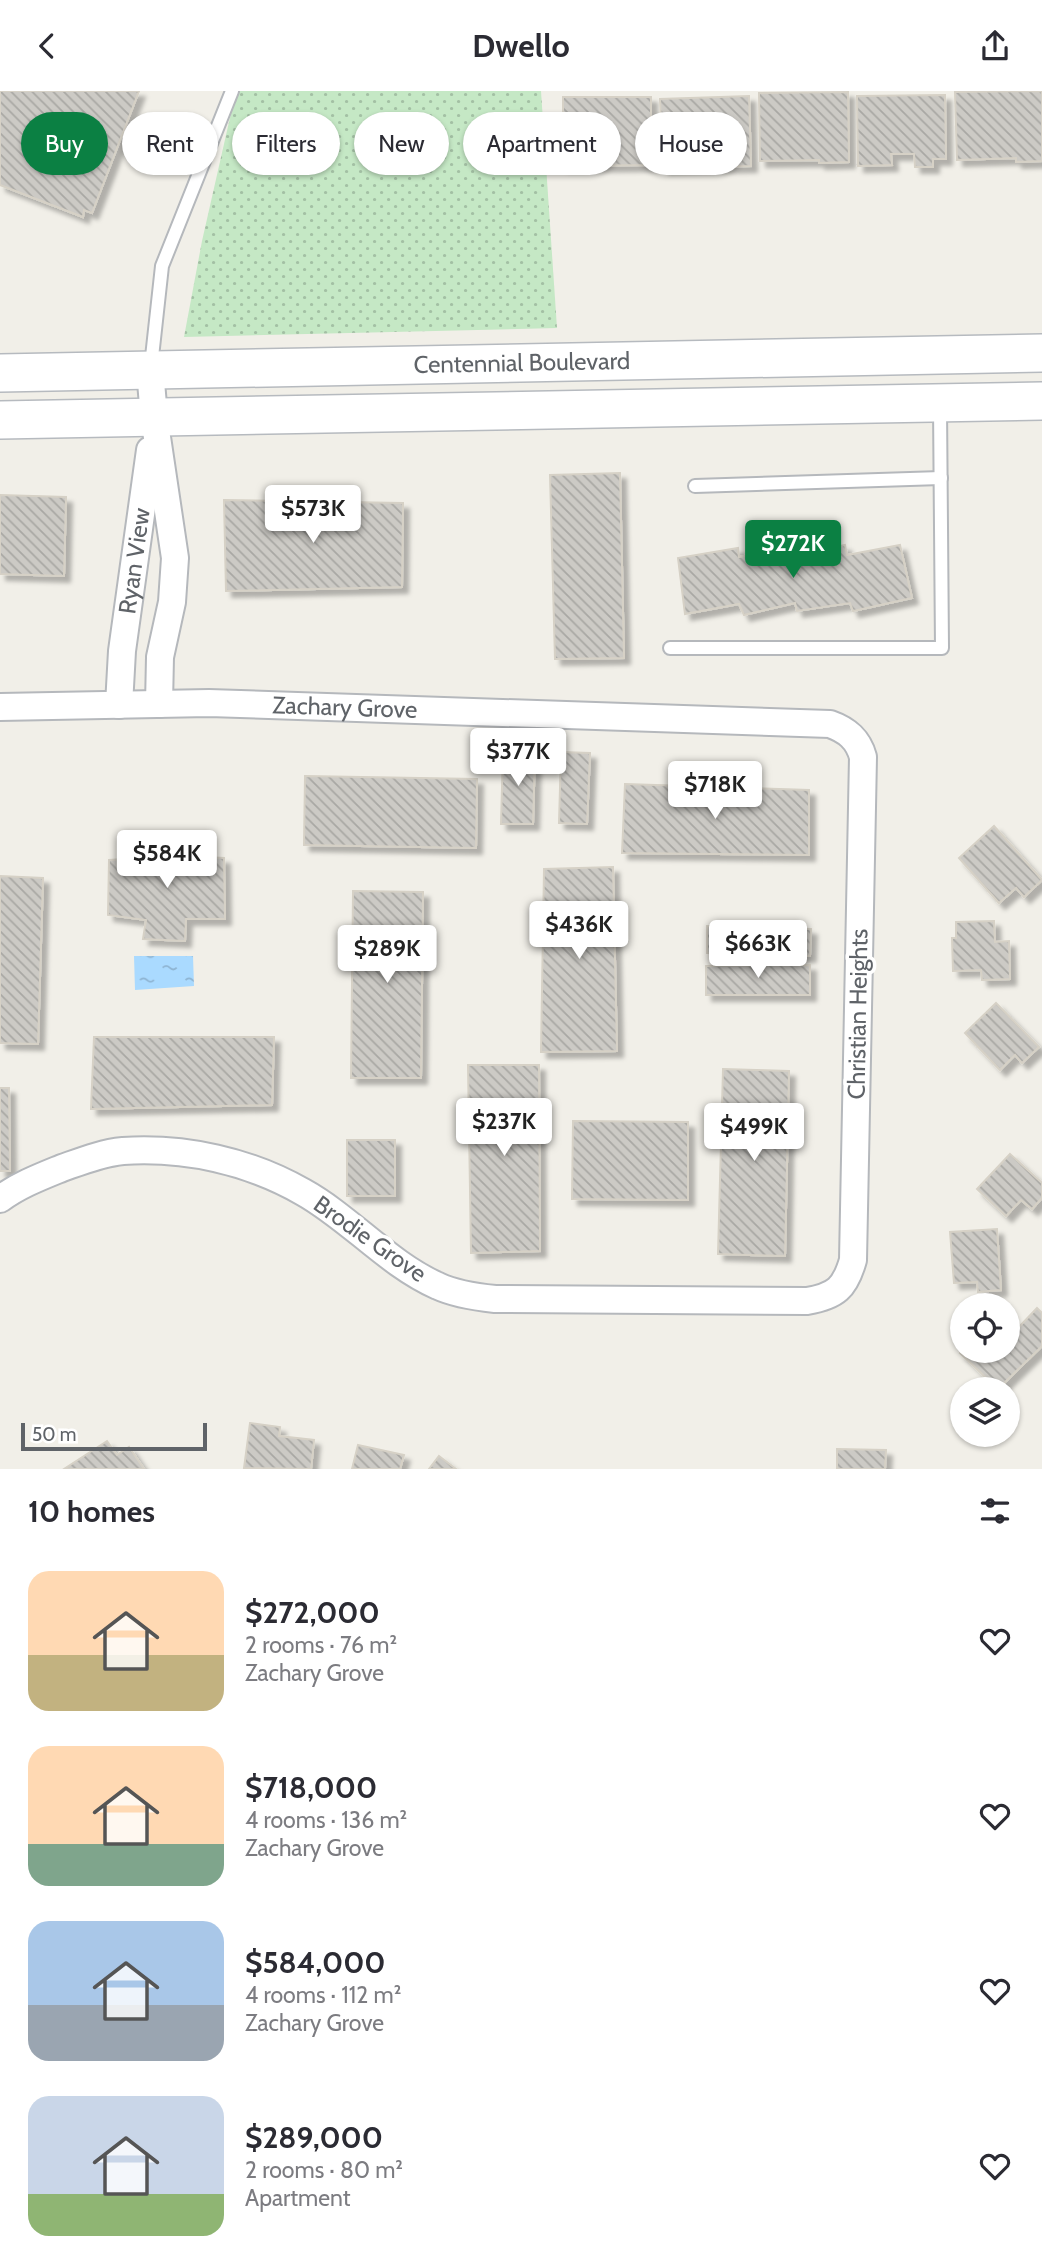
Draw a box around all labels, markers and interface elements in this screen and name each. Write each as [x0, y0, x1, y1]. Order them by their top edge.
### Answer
text: Dwello [472, 26, 570, 65]
icon: back [28, 27, 66, 65]
icon: share [976, 27, 1014, 65]
chip: Buy [21, 112, 108, 175]
chip: Rent [122, 112, 218, 175]
chip: Filters [232, 112, 340, 175]
chip: New [354, 112, 449, 175]
chip: Apartment [463, 112, 621, 175]
chip: House [635, 112, 747, 175]
street label: Centennial Boulevard [413, 346, 630, 379]
pin: $573K [264, 485, 362, 545]
text: $573K [281, 494, 345, 522]
street label: Ryan View [112, 505, 156, 616]
pin: $272K [744, 521, 842, 580]
text: $272K [761, 529, 825, 557]
street label: Zachary Grove [272, 690, 418, 724]
pin: $377K [469, 729, 567, 788]
text: $377K [486, 737, 550, 765]
pin: $718K [666, 761, 764, 821]
text: $718K [684, 770, 746, 798]
pin: $584K [118, 831, 216, 890]
text: $584K [133, 839, 201, 867]
pin: $436K [530, 901, 628, 961]
text: $436K [545, 910, 613, 938]
pin: $663K [709, 921, 807, 980]
pin: $289K [338, 925, 436, 985]
street label: Christian Heights [842, 928, 873, 1100]
text: $663K [725, 929, 791, 957]
text: $289K [354, 934, 420, 962]
pin: $237K [455, 1098, 553, 1158]
pin: $499K [705, 1103, 803, 1163]
text: $237K [472, 1107, 536, 1135]
text: $499K [720, 1112, 788, 1140]
street label: Brodie Grove [308, 1189, 432, 1288]
map controls [950, 1293, 1020, 1447]
button: locate [950, 1293, 1020, 1363]
button: layers [950, 1377, 1020, 1447]
scale bar [21, 1420, 206, 1452]
text: 50 m [32, 1423, 76, 1446]
icon: filters [976, 1492, 1014, 1530]
text: 10 homes [28, 1493, 155, 1530]
text: $272,000 [245, 1594, 380, 1631]
icon: home [84, 1599, 168, 1683]
icon: heart [976, 1622, 1014, 1660]
text: 2 rooms · 76 m² [245, 1631, 397, 1659]
text: Zachary Grove [245, 1659, 384, 1687]
text: $718,000 [245, 1769, 377, 1806]
icon: home [84, 1774, 168, 1858]
icon: heart [976, 1797, 1014, 1835]
text: 4 rooms · 136 m² [245, 1806, 407, 1834]
text: Zachary Grove [245, 1834, 384, 1862]
text: $584,000 [245, 1944, 386, 1981]
icon: home [84, 1949, 168, 2033]
icon: heart [976, 1972, 1014, 2010]
text: 4 rooms · 112 m² [245, 1981, 401, 2009]
text: Zachary Grove [245, 2009, 384, 2037]
text: $289,000 [245, 2119, 383, 2156]
icon: home [84, 2124, 168, 2208]
icon: heart [976, 2147, 1014, 2185]
text: 2 rooms · 80 m² [245, 2156, 403, 2184]
text: Apartment [245, 2184, 350, 2212]

